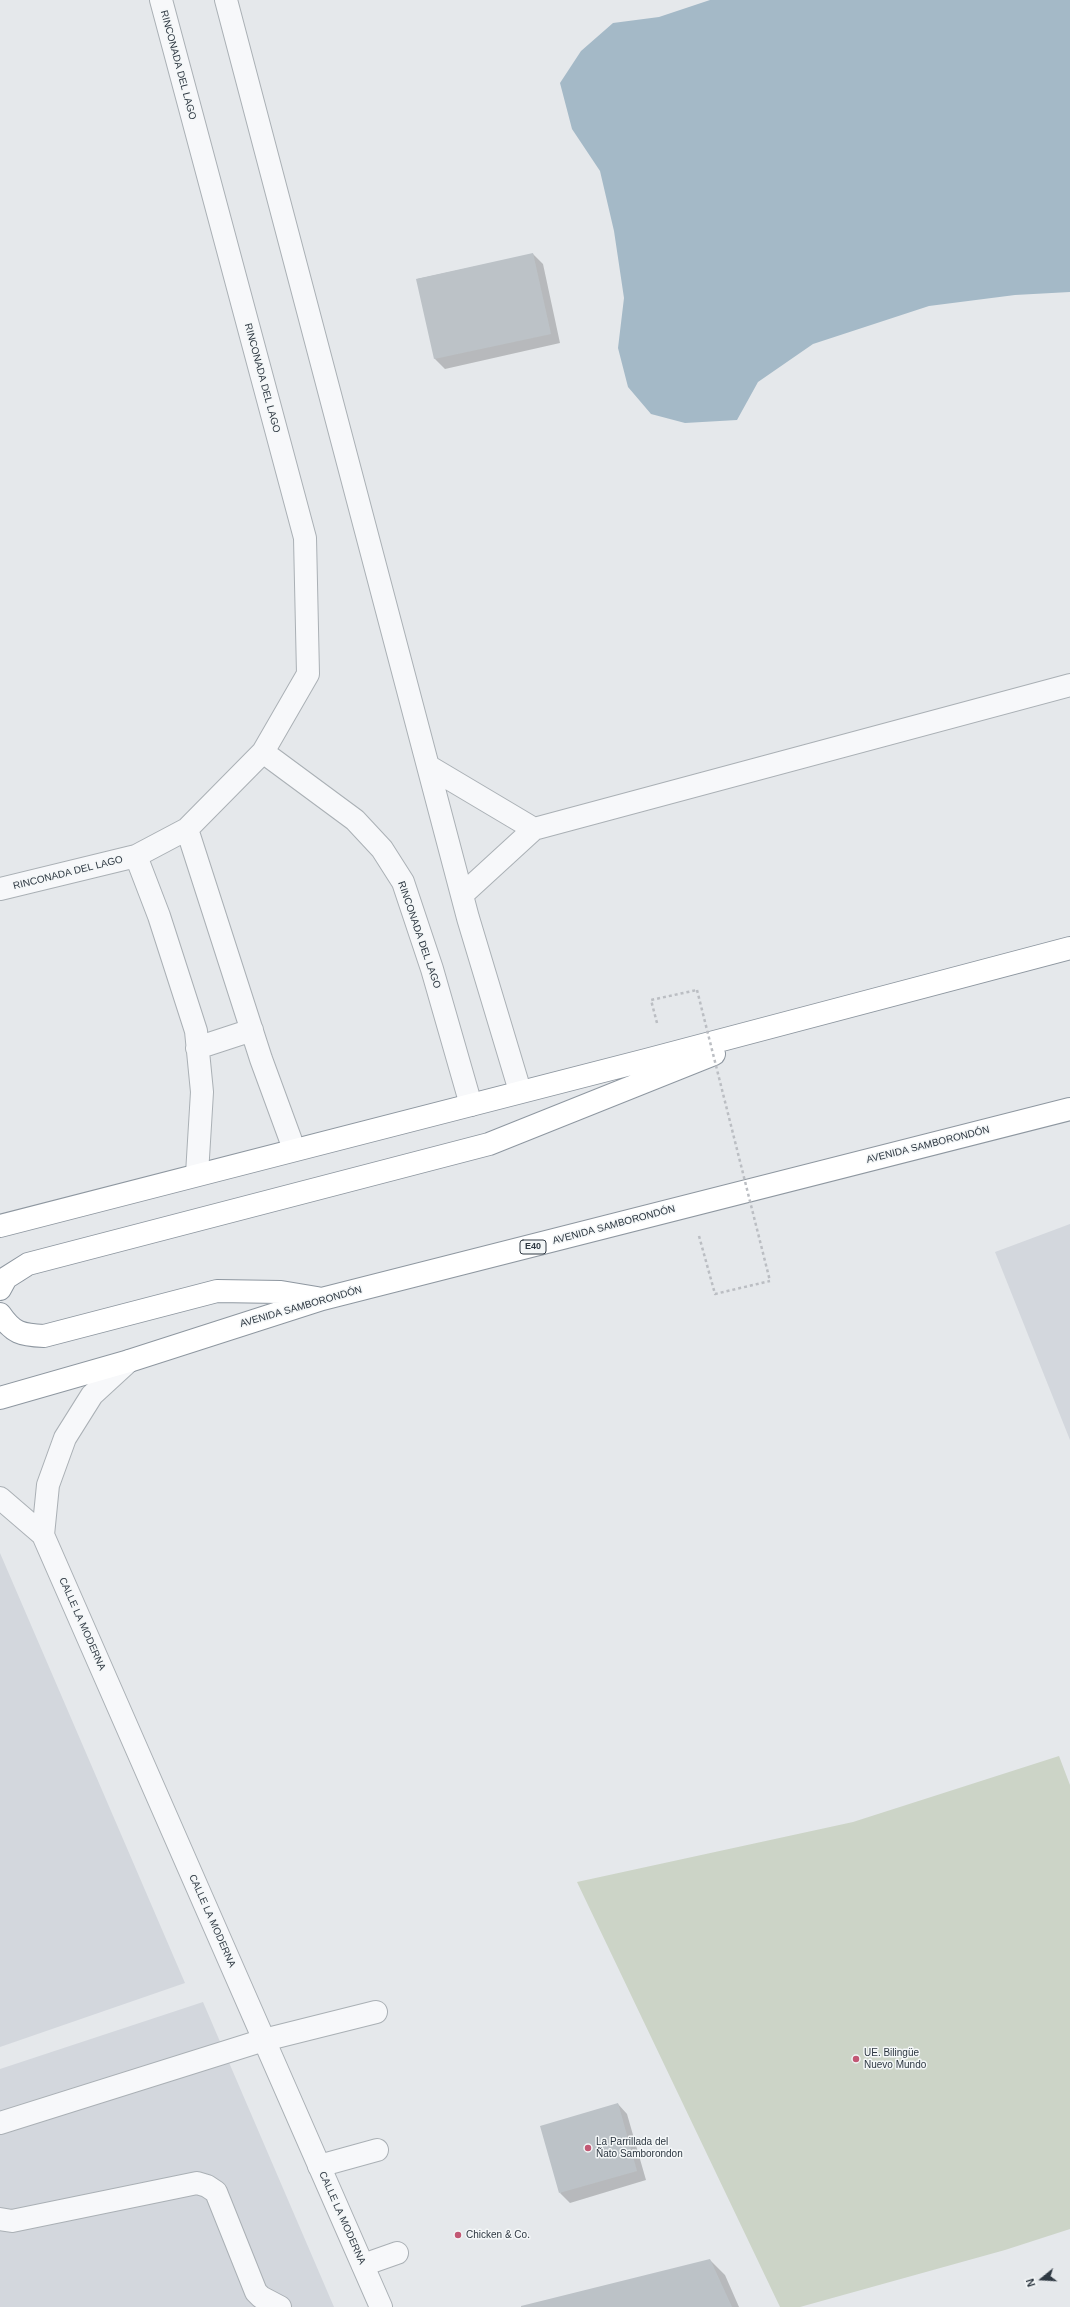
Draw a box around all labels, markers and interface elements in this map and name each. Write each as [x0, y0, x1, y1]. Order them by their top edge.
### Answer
street label: RINCONADA DEL LAGO [158, 9, 198, 121]
street label: RINCONADA DEL LAGO [242, 322, 282, 434]
street label: RINCONADA DEL LAGO [12, 854, 124, 892]
street label: RINCONADA DEL LAGO [395, 880, 443, 990]
street label: AVENIDA SAMBORONDÓN [865, 1124, 991, 1166]
street label: AVENIDA SAMBORONDÓN [551, 1203, 677, 1247]
road number: E40 [520, 1240, 546, 1254]
street label: AVENIDA SAMBORONDÓN [239, 1284, 363, 1330]
street label: CALLE LA MODERNA [56, 1576, 108, 1672]
street label: CALLE LA MODERNA [186, 1873, 238, 1969]
place label: UE. Bilingüe Nuevo Mundo [864, 2047, 926, 2070]
marker: UE. Bilingüe Nuevo Mundo [851, 2054, 861, 2064]
place label: La Parrillada del Ñato Samborondon [596, 2136, 683, 2160]
marker: La Parrillada del Ñato Samborondon [583, 2143, 593, 2153]
street label: CALLE LA MODERNA [316, 2170, 368, 2266]
place label: Chicken & Co. [466, 2229, 530, 2241]
marker: Chicken & Co. [453, 2230, 463, 2240]
north arrow [1022, 2259, 1062, 2299]
text: N [1024, 2277, 1038, 2288]

